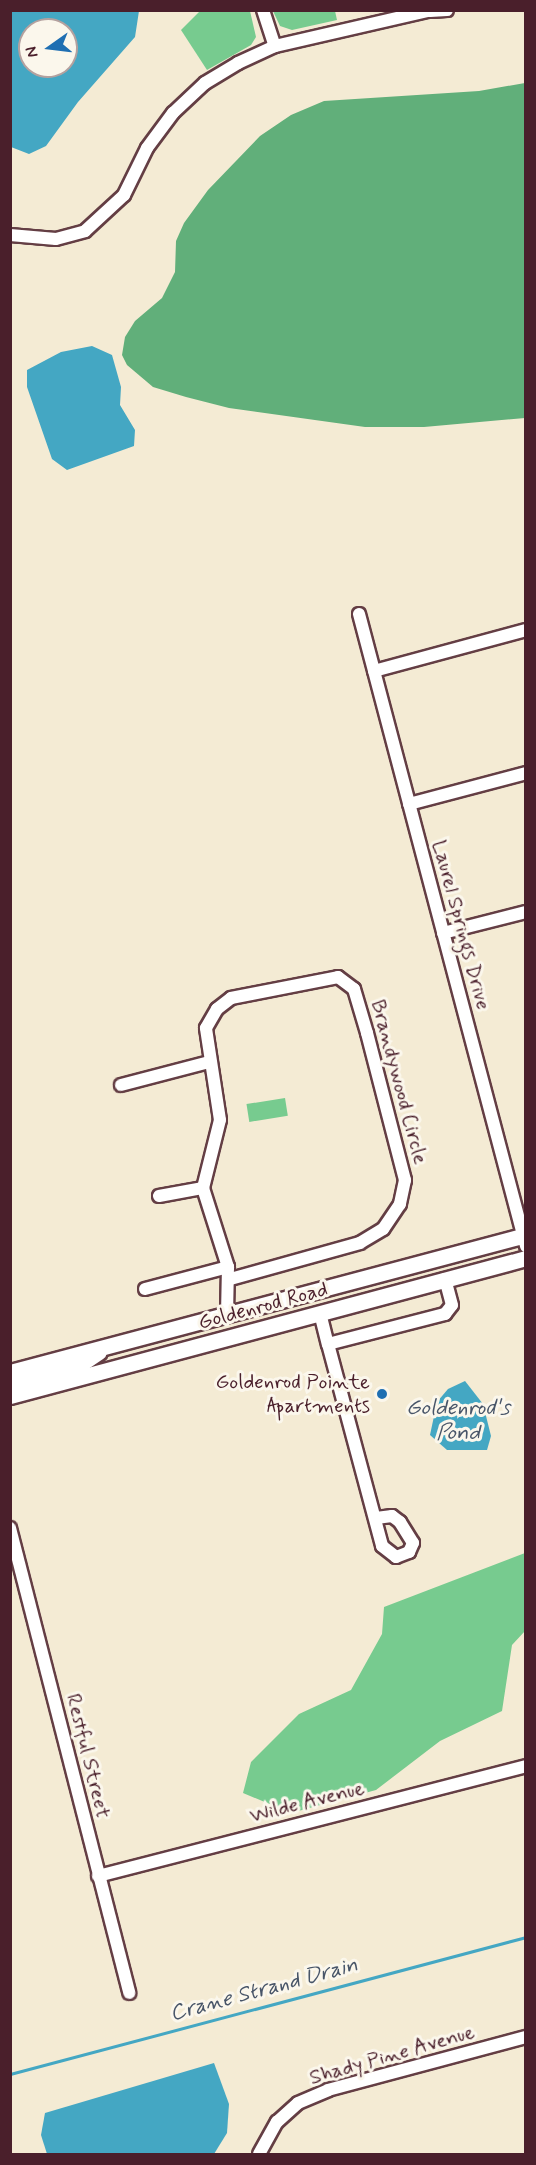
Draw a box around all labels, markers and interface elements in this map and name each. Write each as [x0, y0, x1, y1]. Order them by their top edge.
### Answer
north arrow [18, 18, 78, 78]
text: N [21, 44, 43, 60]
street label: Laurel Springs Drive [426, 837, 496, 1013]
street label: Brandywood Circle [365, 996, 433, 1168]
street label: Goldenrod Road [195, 1277, 331, 1335]
place label: Goldenrod Pointe Apartments [224, 1369, 370, 1419]
marker: Goldenrod Pointe Apartments [375, 1387, 389, 1401]
water label: Goldenrod's Pond [406, 1395, 510, 1446]
street label: Restful Street [60, 1692, 116, 1820]
street label: Wilde Avenue [245, 1775, 369, 1829]
water label: Crane Strand Drain [165, 1952, 363, 2028]
street label: Shady Pine Avenue [307, 2020, 477, 2090]

